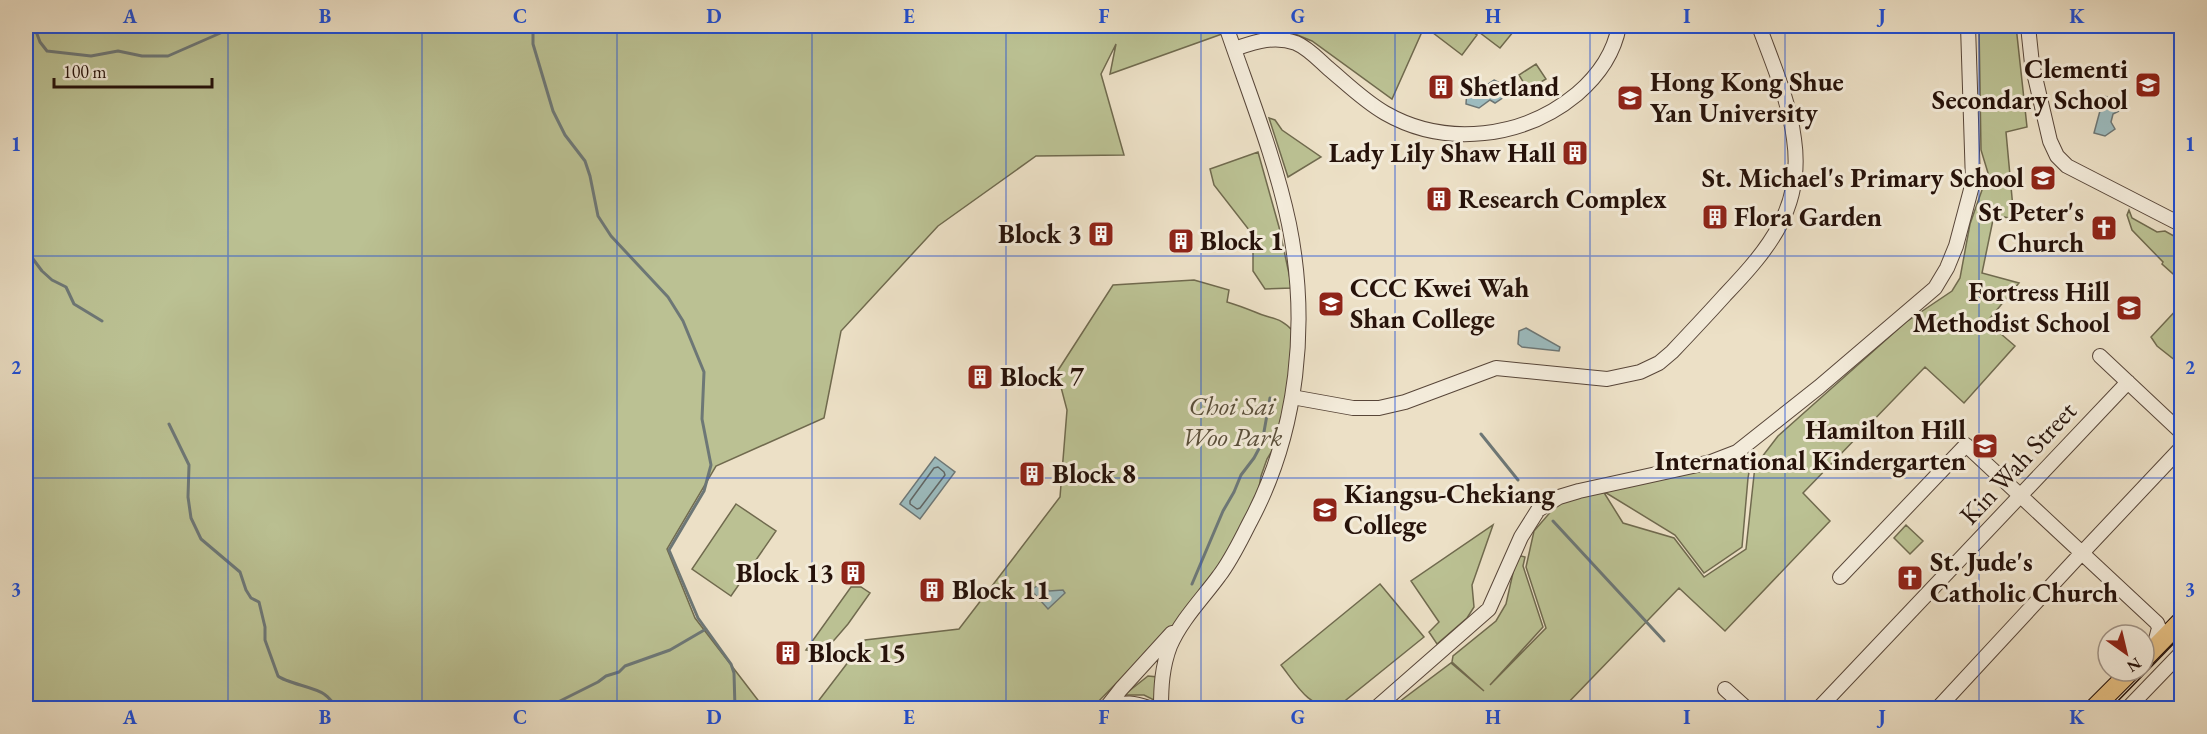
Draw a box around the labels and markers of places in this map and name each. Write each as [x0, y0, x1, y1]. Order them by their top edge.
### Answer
place label: Clementi Secondary School [1932, 51, 2128, 117]
place label: Hong Kong Shue Yan University [1650, 64, 1844, 130]
place label: Shetland [1460, 69, 1560, 104]
school or university icon: Clementi Secondary School [2133, 70, 2163, 100]
building icon: Shetland [1426, 72, 1456, 102]
school or university icon: Hong Kong Shue Yan University [1615, 83, 1645, 113]
place label: Lady Lily Shaw Hall [1329, 135, 1556, 170]
building icon: Lady Lily Shaw Hall [1560, 138, 1590, 168]
place label: St. Michael's Primary School [1702, 160, 2024, 195]
school or university icon: St. Michael's Primary School [2028, 163, 2058, 193]
place label: Research Complex [1458, 181, 1667, 216]
building icon: Research Complex [1424, 184, 1454, 214]
place label: St Peter's Church [1979, 194, 2084, 260]
place label: Flora Garden [1734, 199, 1882, 234]
building icon: Flora Garden [1700, 202, 1730, 232]
church icon: St Peter's Church [2089, 213, 2119, 243]
place label: Block 3 [998, 216, 1082, 251]
building icon: Block 3 [1086, 219, 1116, 249]
place label: Block 1 [1200, 223, 1284, 258]
building icon: Block 1 [1166, 226, 1196, 256]
place label: CCC Kwei Wah Shan College [1350, 270, 1529, 336]
place label: Fortress Hill Methodist School [1912, 274, 2110, 340]
school or university icon: CCC Kwei Wah Shan College [1316, 289, 1346, 319]
school or university icon: Fortress Hill Methodist School [2114, 293, 2144, 323]
place label: Block 7 [1000, 359, 1085, 394]
building icon: Block 7 [965, 362, 995, 392]
place label: Hamilton Hill International Kindergarten [1655, 412, 1966, 478]
school or university icon: Hamilton Hill International Kindergarten [1970, 431, 2000, 461]
place label: Block 8 [1052, 456, 1136, 491]
building icon: Block 8 [1017, 459, 1047, 489]
place label: Kiangsu-Chekiang College [1344, 476, 1556, 542]
school or university icon: Kiangsu-Chekiang College [1310, 495, 1340, 525]
place label: St. Jude's Catholic Church [1930, 544, 2118, 610]
place label: Block 13 [736, 555, 834, 590]
building icon: Block 13 [838, 558, 868, 588]
church icon: St. Jude's Catholic Church [1895, 563, 1925, 593]
place label: Block 11 [952, 572, 1050, 607]
building icon: Block 11 [917, 575, 947, 605]
place label: Block 15 [808, 635, 906, 670]
building icon: Block 15 [773, 638, 803, 668]

